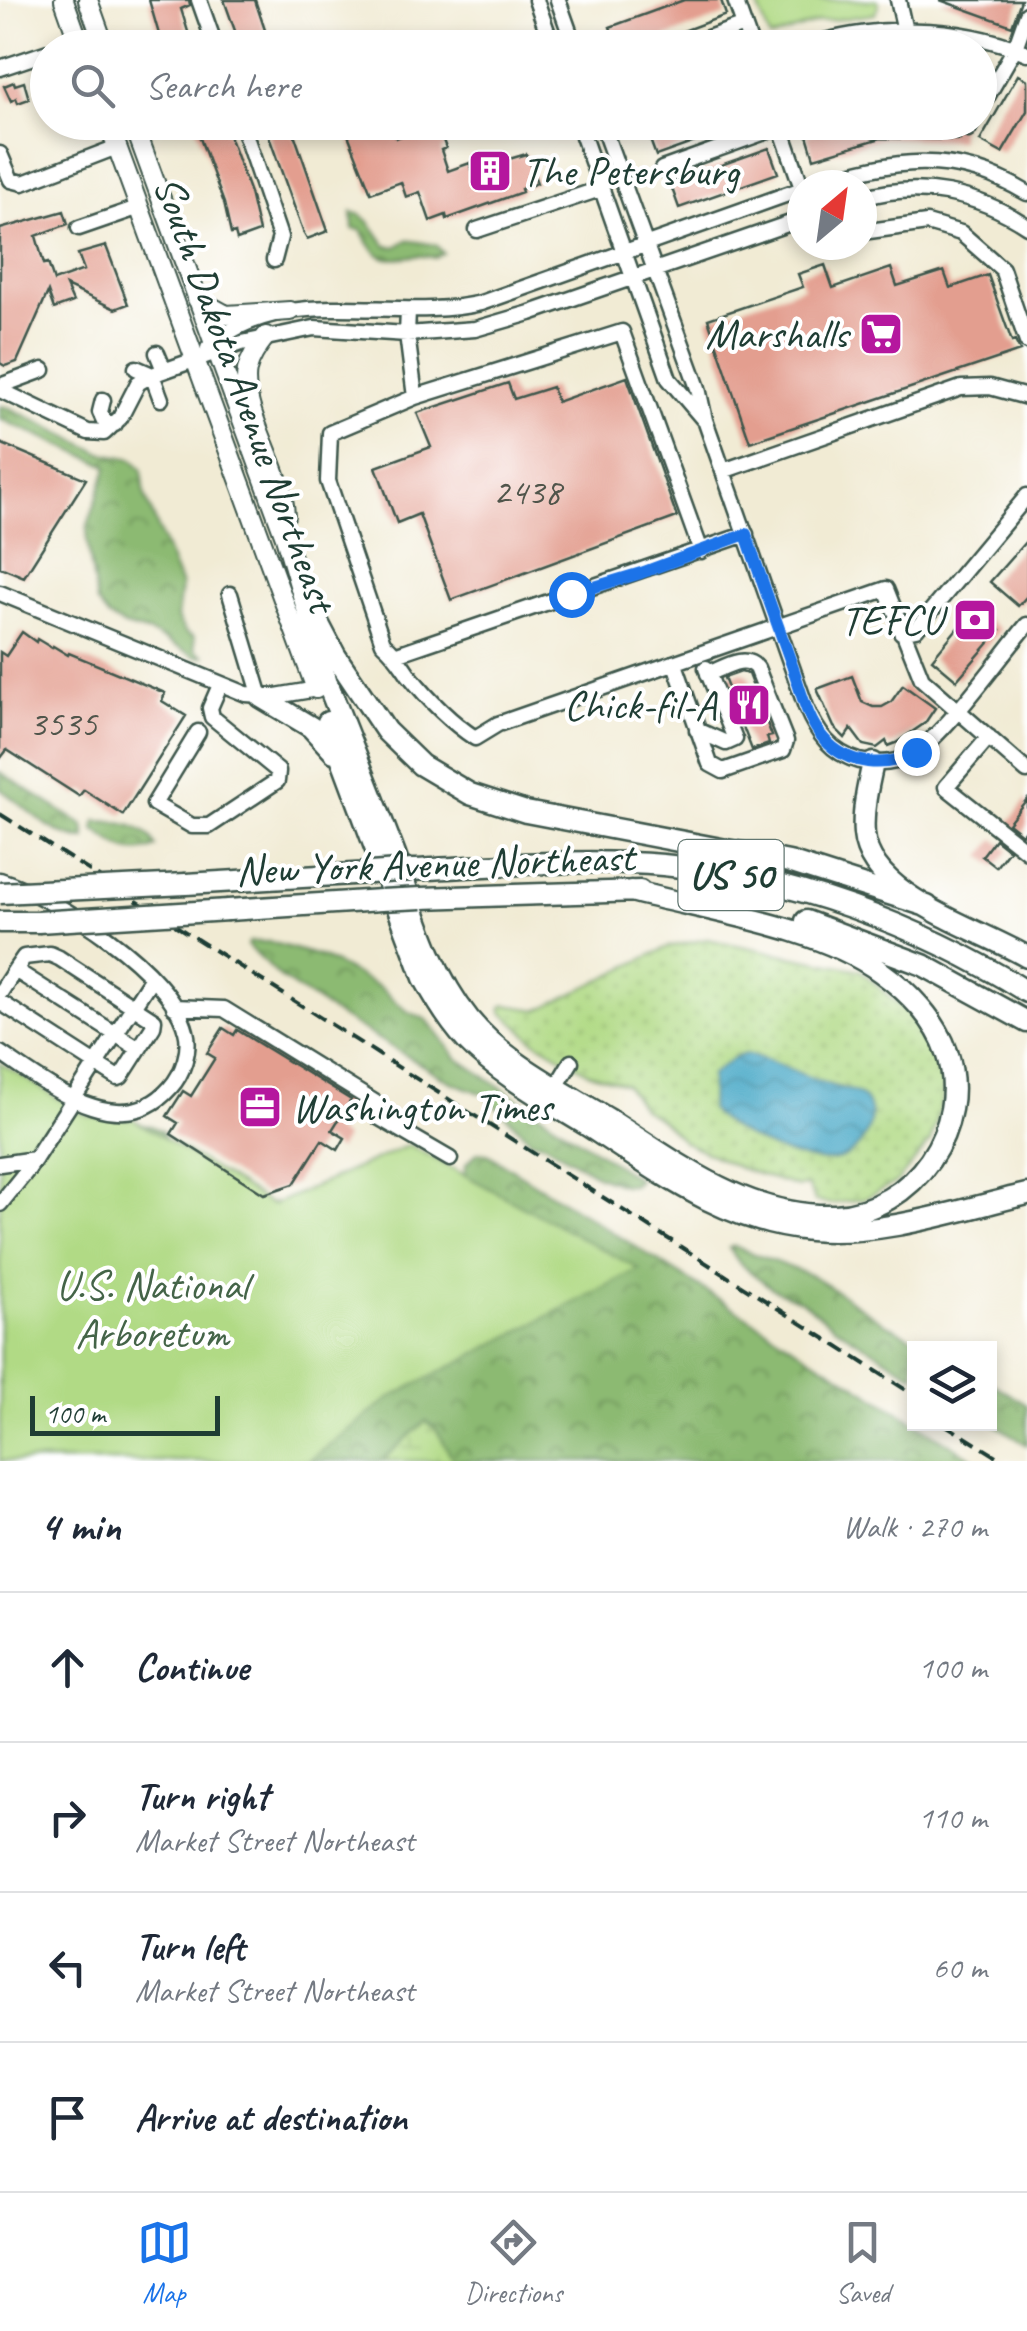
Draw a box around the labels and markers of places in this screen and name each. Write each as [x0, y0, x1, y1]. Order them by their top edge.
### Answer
place label: The Petersburg [522, 145, 741, 198]
building icon: The Petersburg [467, 148, 513, 194]
place label: Marshalls [706, 308, 852, 361]
supermarket icon: Marshalls [858, 311, 904, 357]
place label: TEFCU [841, 594, 949, 647]
bank icon: TEFCU [952, 597, 998, 643]
place label: Chick-fil-A [564, 679, 718, 732]
restaurant icon: Chick-fil-A [726, 682, 772, 728]
place label: Washington Times [292, 1081, 556, 1134]
office icon: Washington Times [237, 1084, 283, 1130]

